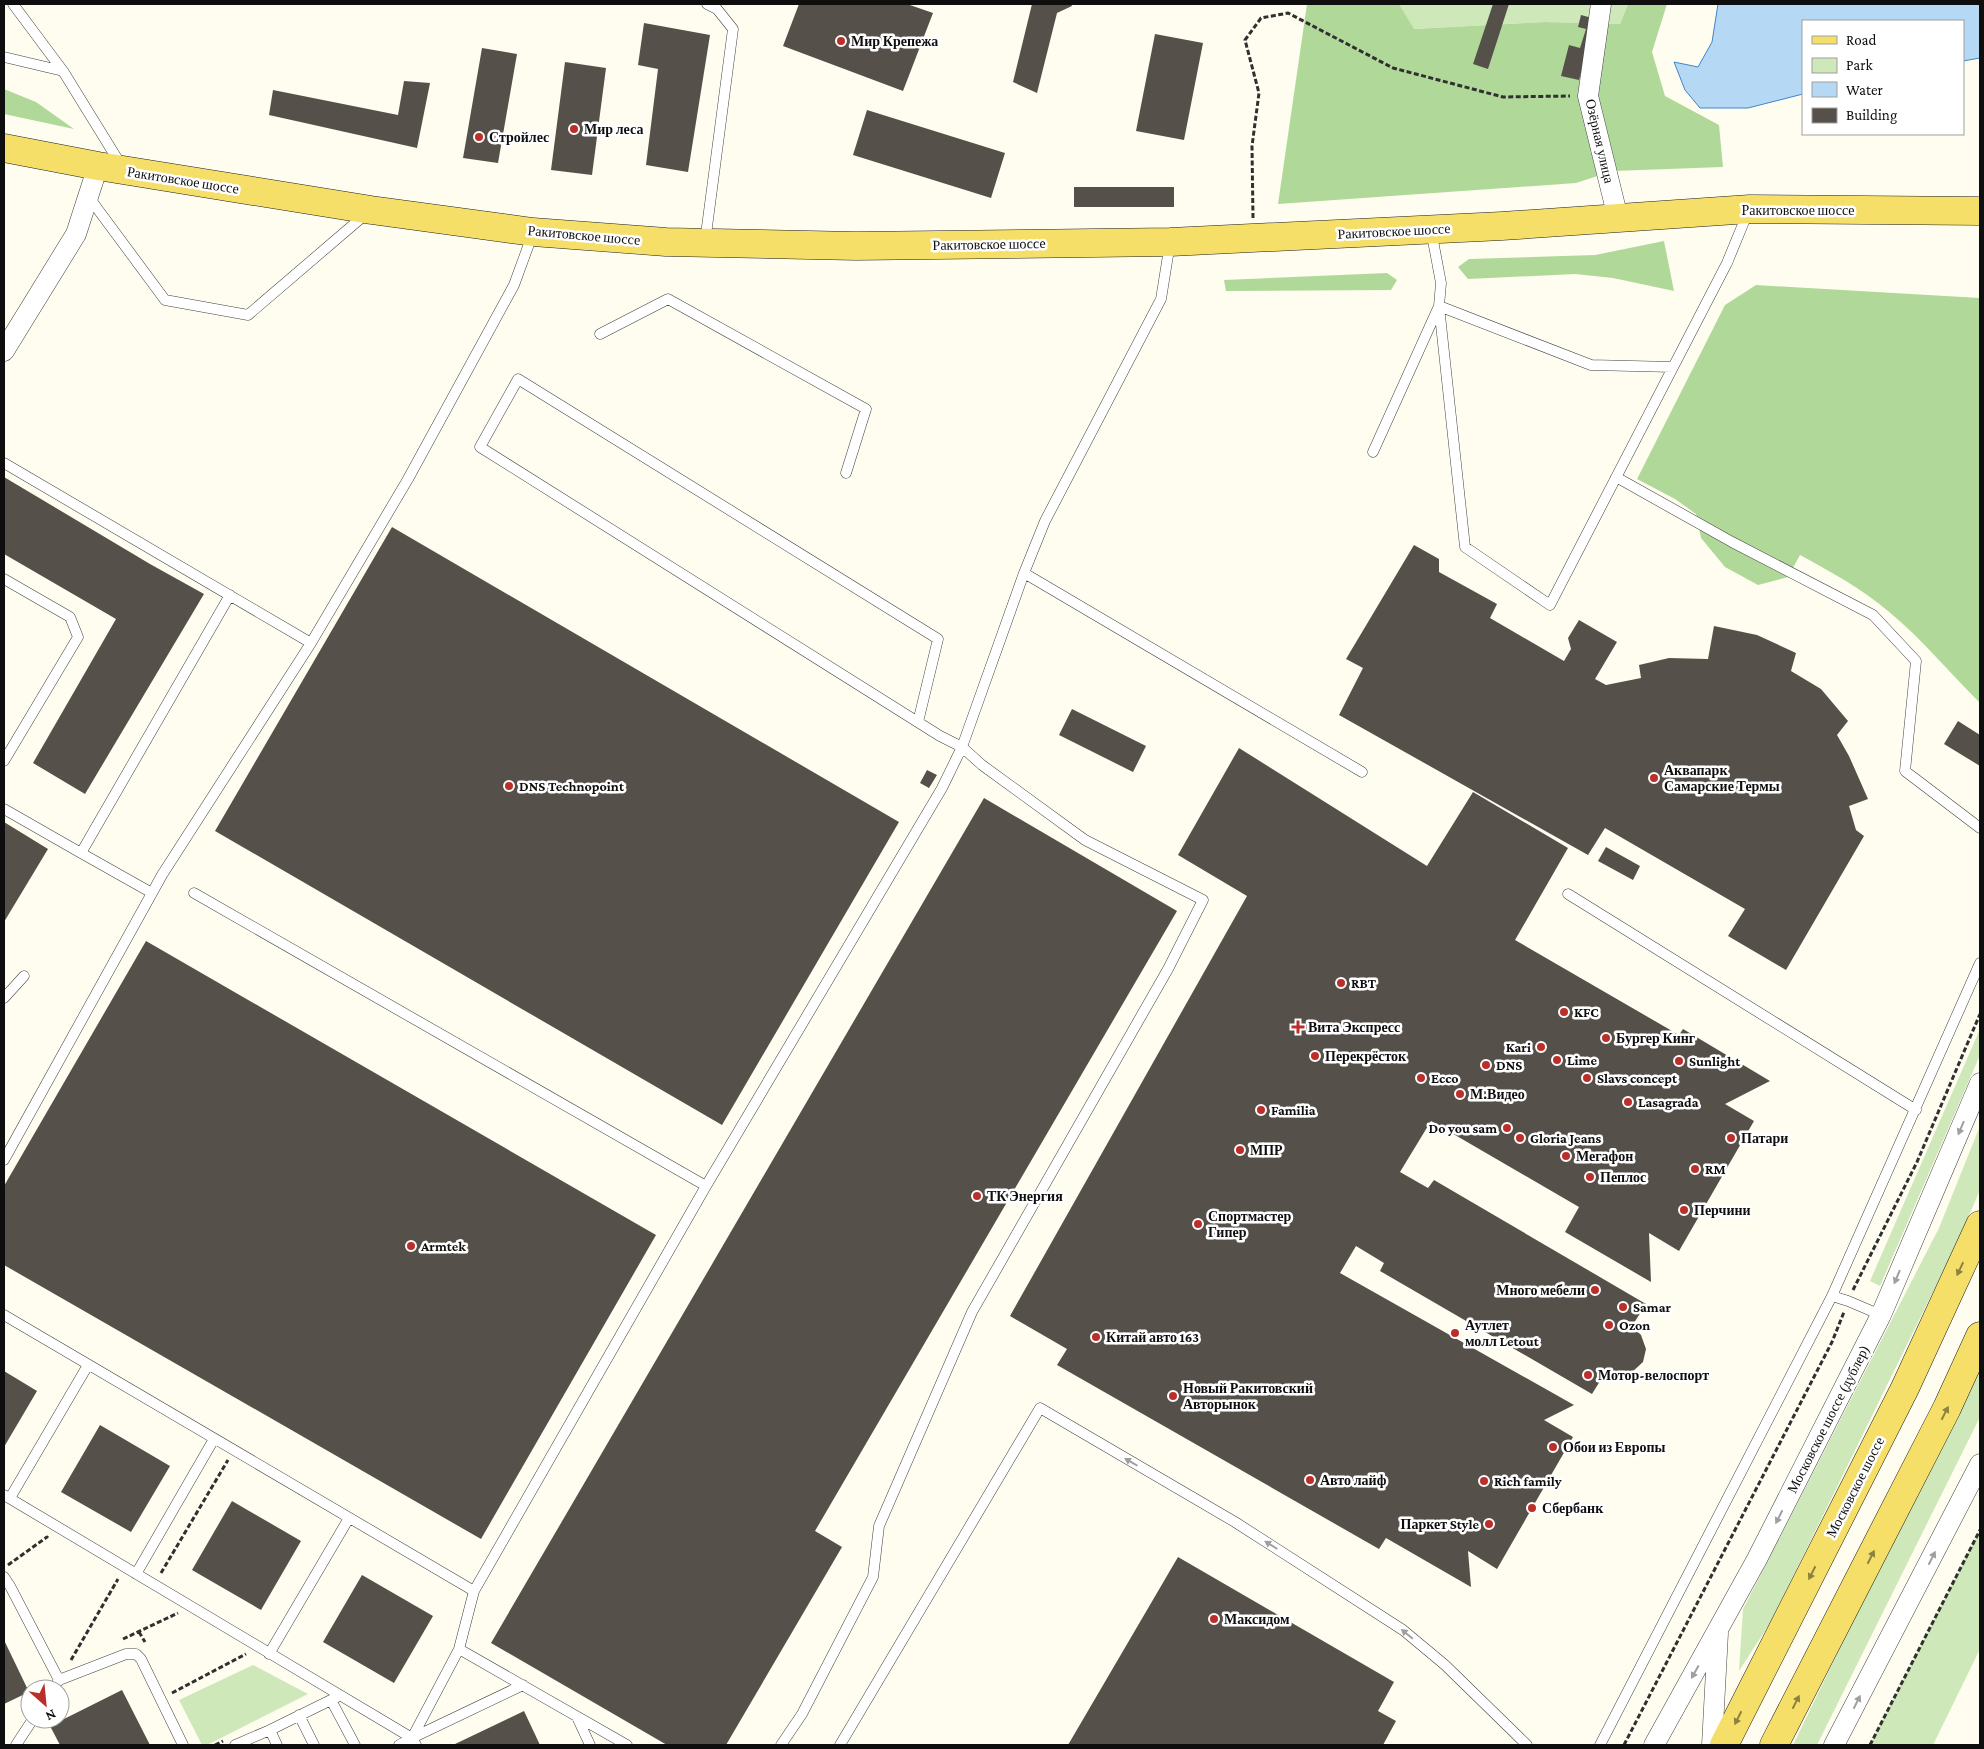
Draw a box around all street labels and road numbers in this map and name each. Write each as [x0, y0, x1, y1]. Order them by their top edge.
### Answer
street label: Озёрная улица [1583, 97, 1618, 186]
street label: Ракитовское шоссе [126, 163, 240, 197]
street label: Ракитовское шоссе [1741, 202, 1855, 218]
street label: Ракитовское шоссе [1337, 220, 1451, 242]
street label: Ракитовское шоссе [527, 222, 641, 248]
street label: Ракитовское шоссе [932, 235, 1046, 253]
street label: Московское шоссе (дублер) [1783, 1342, 1873, 1496]
street label: Московское шоссе [1822, 1434, 1888, 1540]

